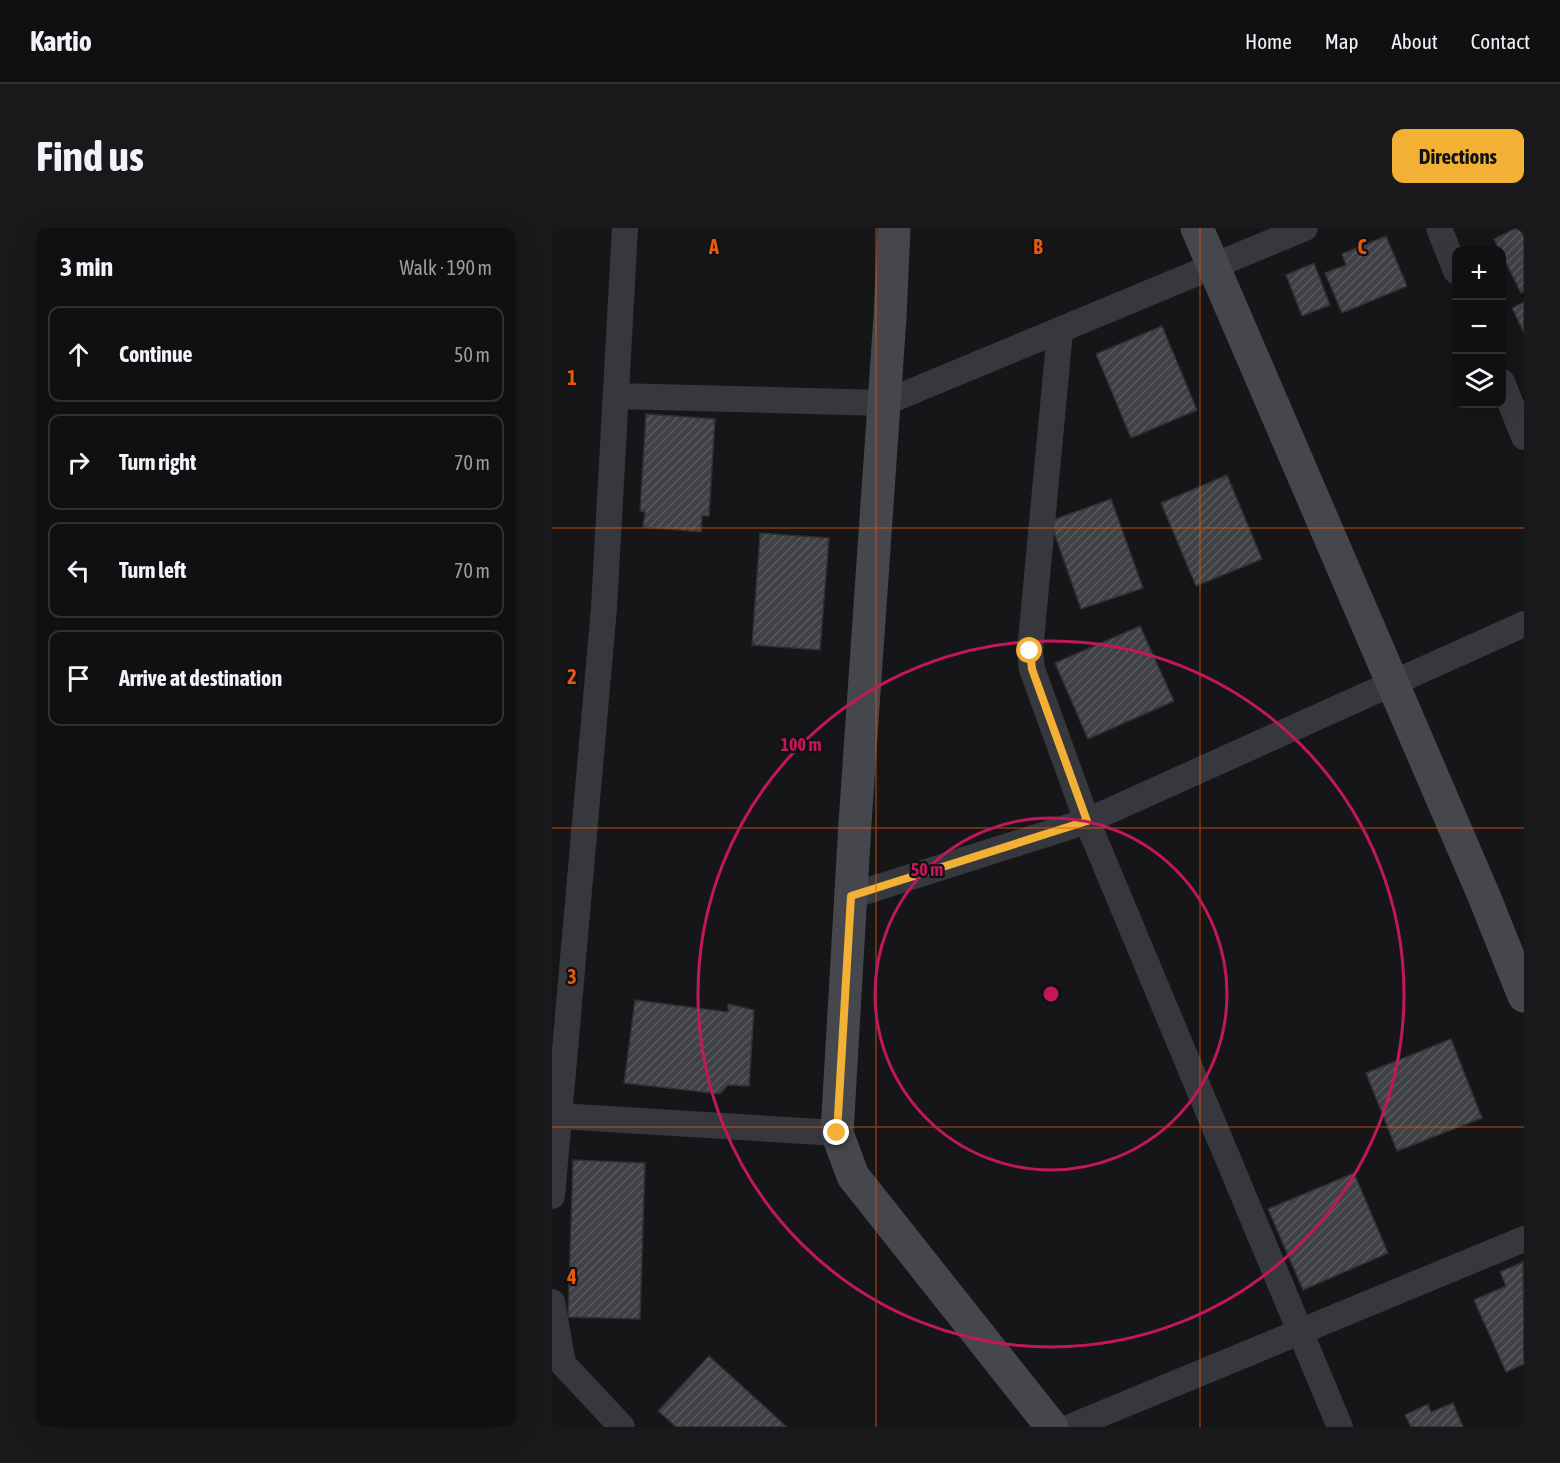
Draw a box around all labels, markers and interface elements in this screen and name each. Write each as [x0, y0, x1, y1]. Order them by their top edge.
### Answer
text: Kartio [30, 25, 92, 57]
text: Home [1245, 29, 1292, 53]
text: Map [1325, 29, 1359, 53]
text: About [1392, 29, 1438, 53]
text: Contact [1471, 29, 1530, 53]
button: Directions [1392, 129, 1524, 183]
text: Find us [36, 132, 144, 180]
text: A [708, 235, 719, 258]
text: B [1033, 235, 1043, 258]
text: C [1358, 235, 1367, 258]
map controls [1452, 246, 1506, 408]
button: + [1452, 246, 1506, 300]
text: 3 min [60, 252, 113, 282]
text: Walk · 190 m [400, 256, 492, 279]
button: − [1452, 300, 1506, 354]
icon: ahead [62, 338, 95, 371]
text: Continue [119, 341, 193, 367]
text: 50 m [454, 343, 490, 366]
button: layers [1452, 354, 1506, 408]
text: 1 [567, 366, 577, 389]
icon: right [62, 446, 95, 479]
text: Turn right [119, 449, 196, 475]
text: 70 m [454, 451, 490, 474]
icon: left [62, 554, 95, 587]
text: Turn left [119, 557, 186, 583]
text: 70 m [454, 559, 490, 582]
route start [1016, 637, 1042, 663]
icon: arrive [62, 662, 95, 695]
text: Arrive at destination [119, 665, 282, 691]
text: 2 [567, 665, 577, 688]
text: 100 m [781, 734, 821, 755]
text: 50 m [911, 859, 943, 880]
text: 3 [567, 965, 577, 988]
centre of rings [1041, 984, 1061, 1004]
route end [823, 1119, 849, 1145]
text: 4 [566, 1265, 577, 1288]

